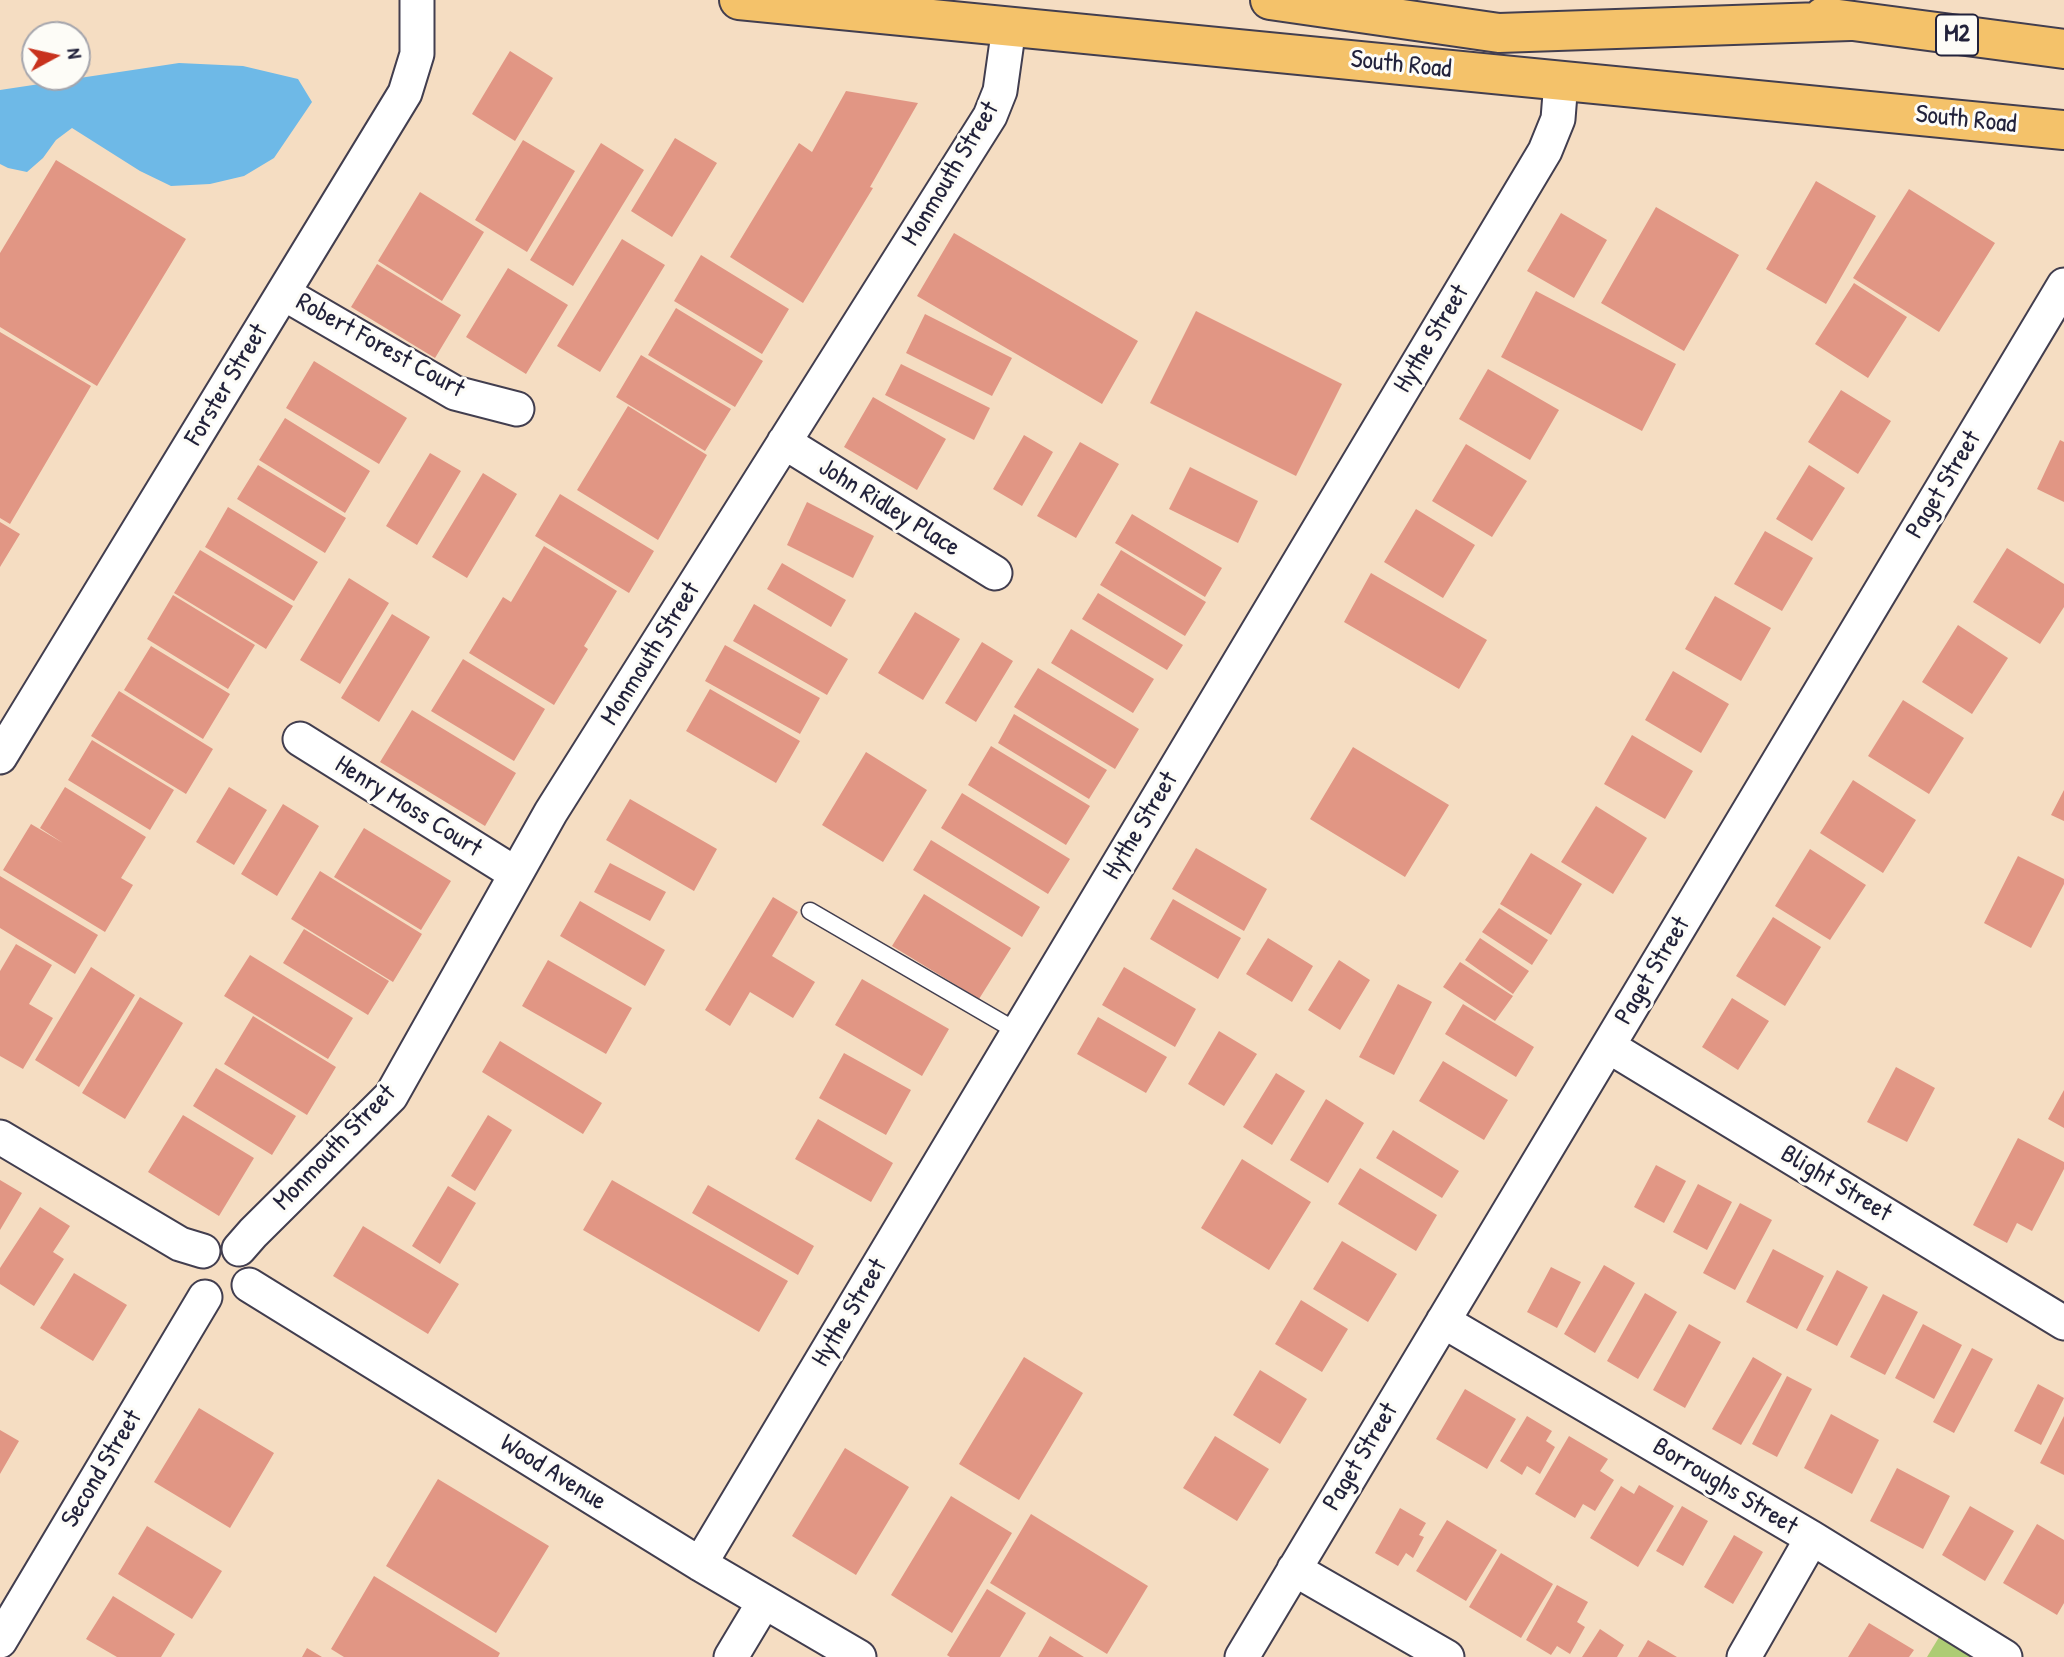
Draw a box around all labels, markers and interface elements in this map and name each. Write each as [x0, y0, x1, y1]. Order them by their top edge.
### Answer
road number: M2 [1936, 15, 1978, 56]
north arrow [21, 21, 91, 91]
street label: South Road [1349, 44, 1453, 86]
text: N [61, 47, 88, 60]
street label: Monmouth Street [896, 96, 1006, 252]
street label: South Road [1914, 99, 2018, 141]
street label: Hythe Street [1388, 280, 1476, 398]
street label: Robert Forest Court [290, 287, 470, 405]
street label: Forster Street [179, 319, 275, 451]
street label: Paget Street [1900, 426, 1988, 544]
street label: John Ridley Place [813, 452, 965, 564]
street label: Monmouth Street [595, 577, 707, 731]
street label: Henry Moss Court [329, 749, 487, 865]
street label: Hythe Street [1097, 767, 1185, 885]
street label: Paget Street [1609, 912, 1697, 1030]
street label: Monmouth Street [267, 1079, 403, 1217]
street label: Blight Street [1775, 1139, 1897, 1229]
street label: Hythe Street [806, 1254, 894, 1372]
street label: Paget Street [1317, 1398, 1405, 1516]
street label: Second Street [55, 1405, 149, 1533]
street label: Wood Avenue [494, 1428, 612, 1518]
street label: Borroughs Street [1647, 1432, 1803, 1542]

